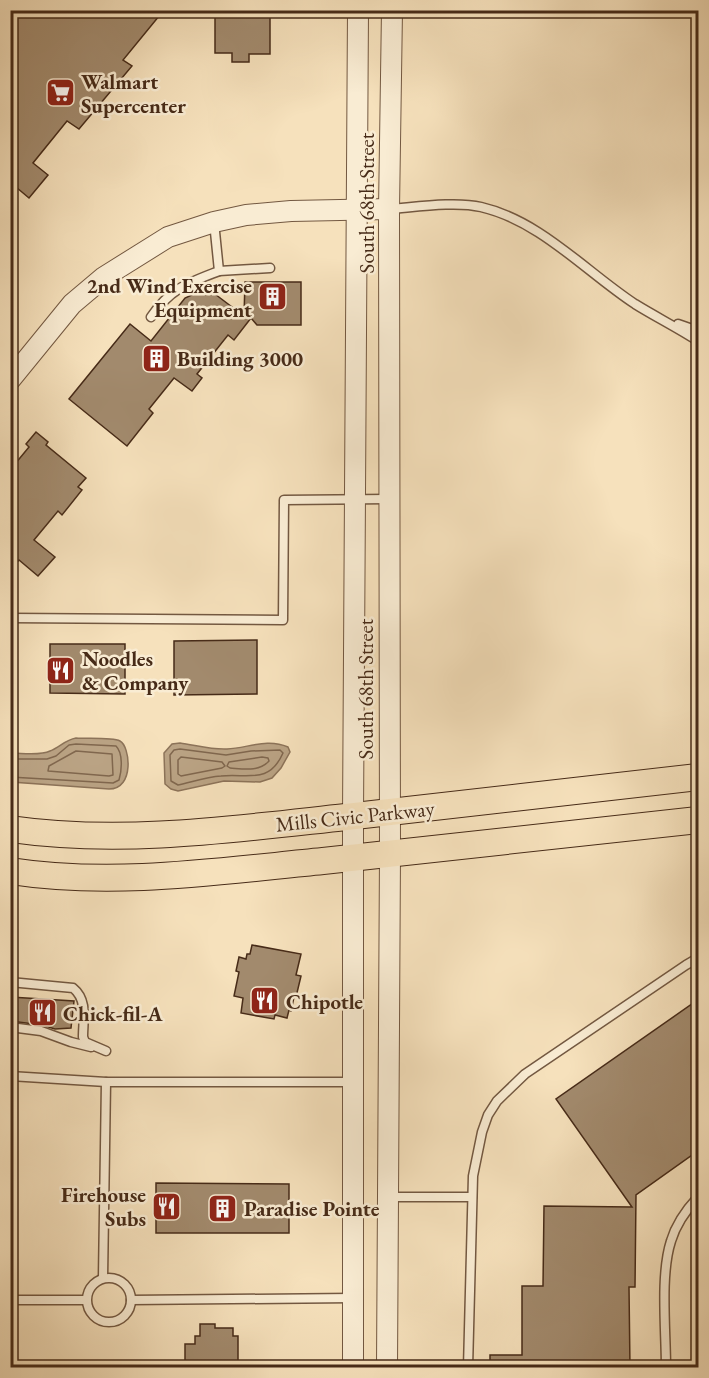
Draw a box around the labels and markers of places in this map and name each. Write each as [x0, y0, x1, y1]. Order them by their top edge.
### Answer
place label: Walmart Supercenter [81, 68, 186, 119]
supermarket icon: Walmart Supercenter [44, 77, 76, 109]
place label: 2nd Wind Exercise Equipment [86, 272, 252, 323]
building icon: 2nd Wind Exercise Equipment [257, 281, 289, 313]
building icon: Building 3000 [140, 342, 172, 374]
place label: Building 3000 [177, 345, 303, 372]
place label: Noodles & Company [82, 645, 189, 696]
restaurant icon: Noodles & Company [45, 654, 77, 686]
restaurant icon: Chipotle [249, 985, 281, 1017]
place label: Chipotle [286, 988, 363, 1015]
restaurant icon: Chick-fil-A [26, 997, 58, 1029]
place label: Chick-fil-A [63, 1000, 163, 1027]
place label: Firehouse Subs [61, 1181, 146, 1232]
restaurant icon: Firehouse Subs [151, 1190, 183, 1222]
building icon: Paradise Pointe [207, 1192, 239, 1224]
place label: Paradise Pointe [244, 1195, 380, 1222]

